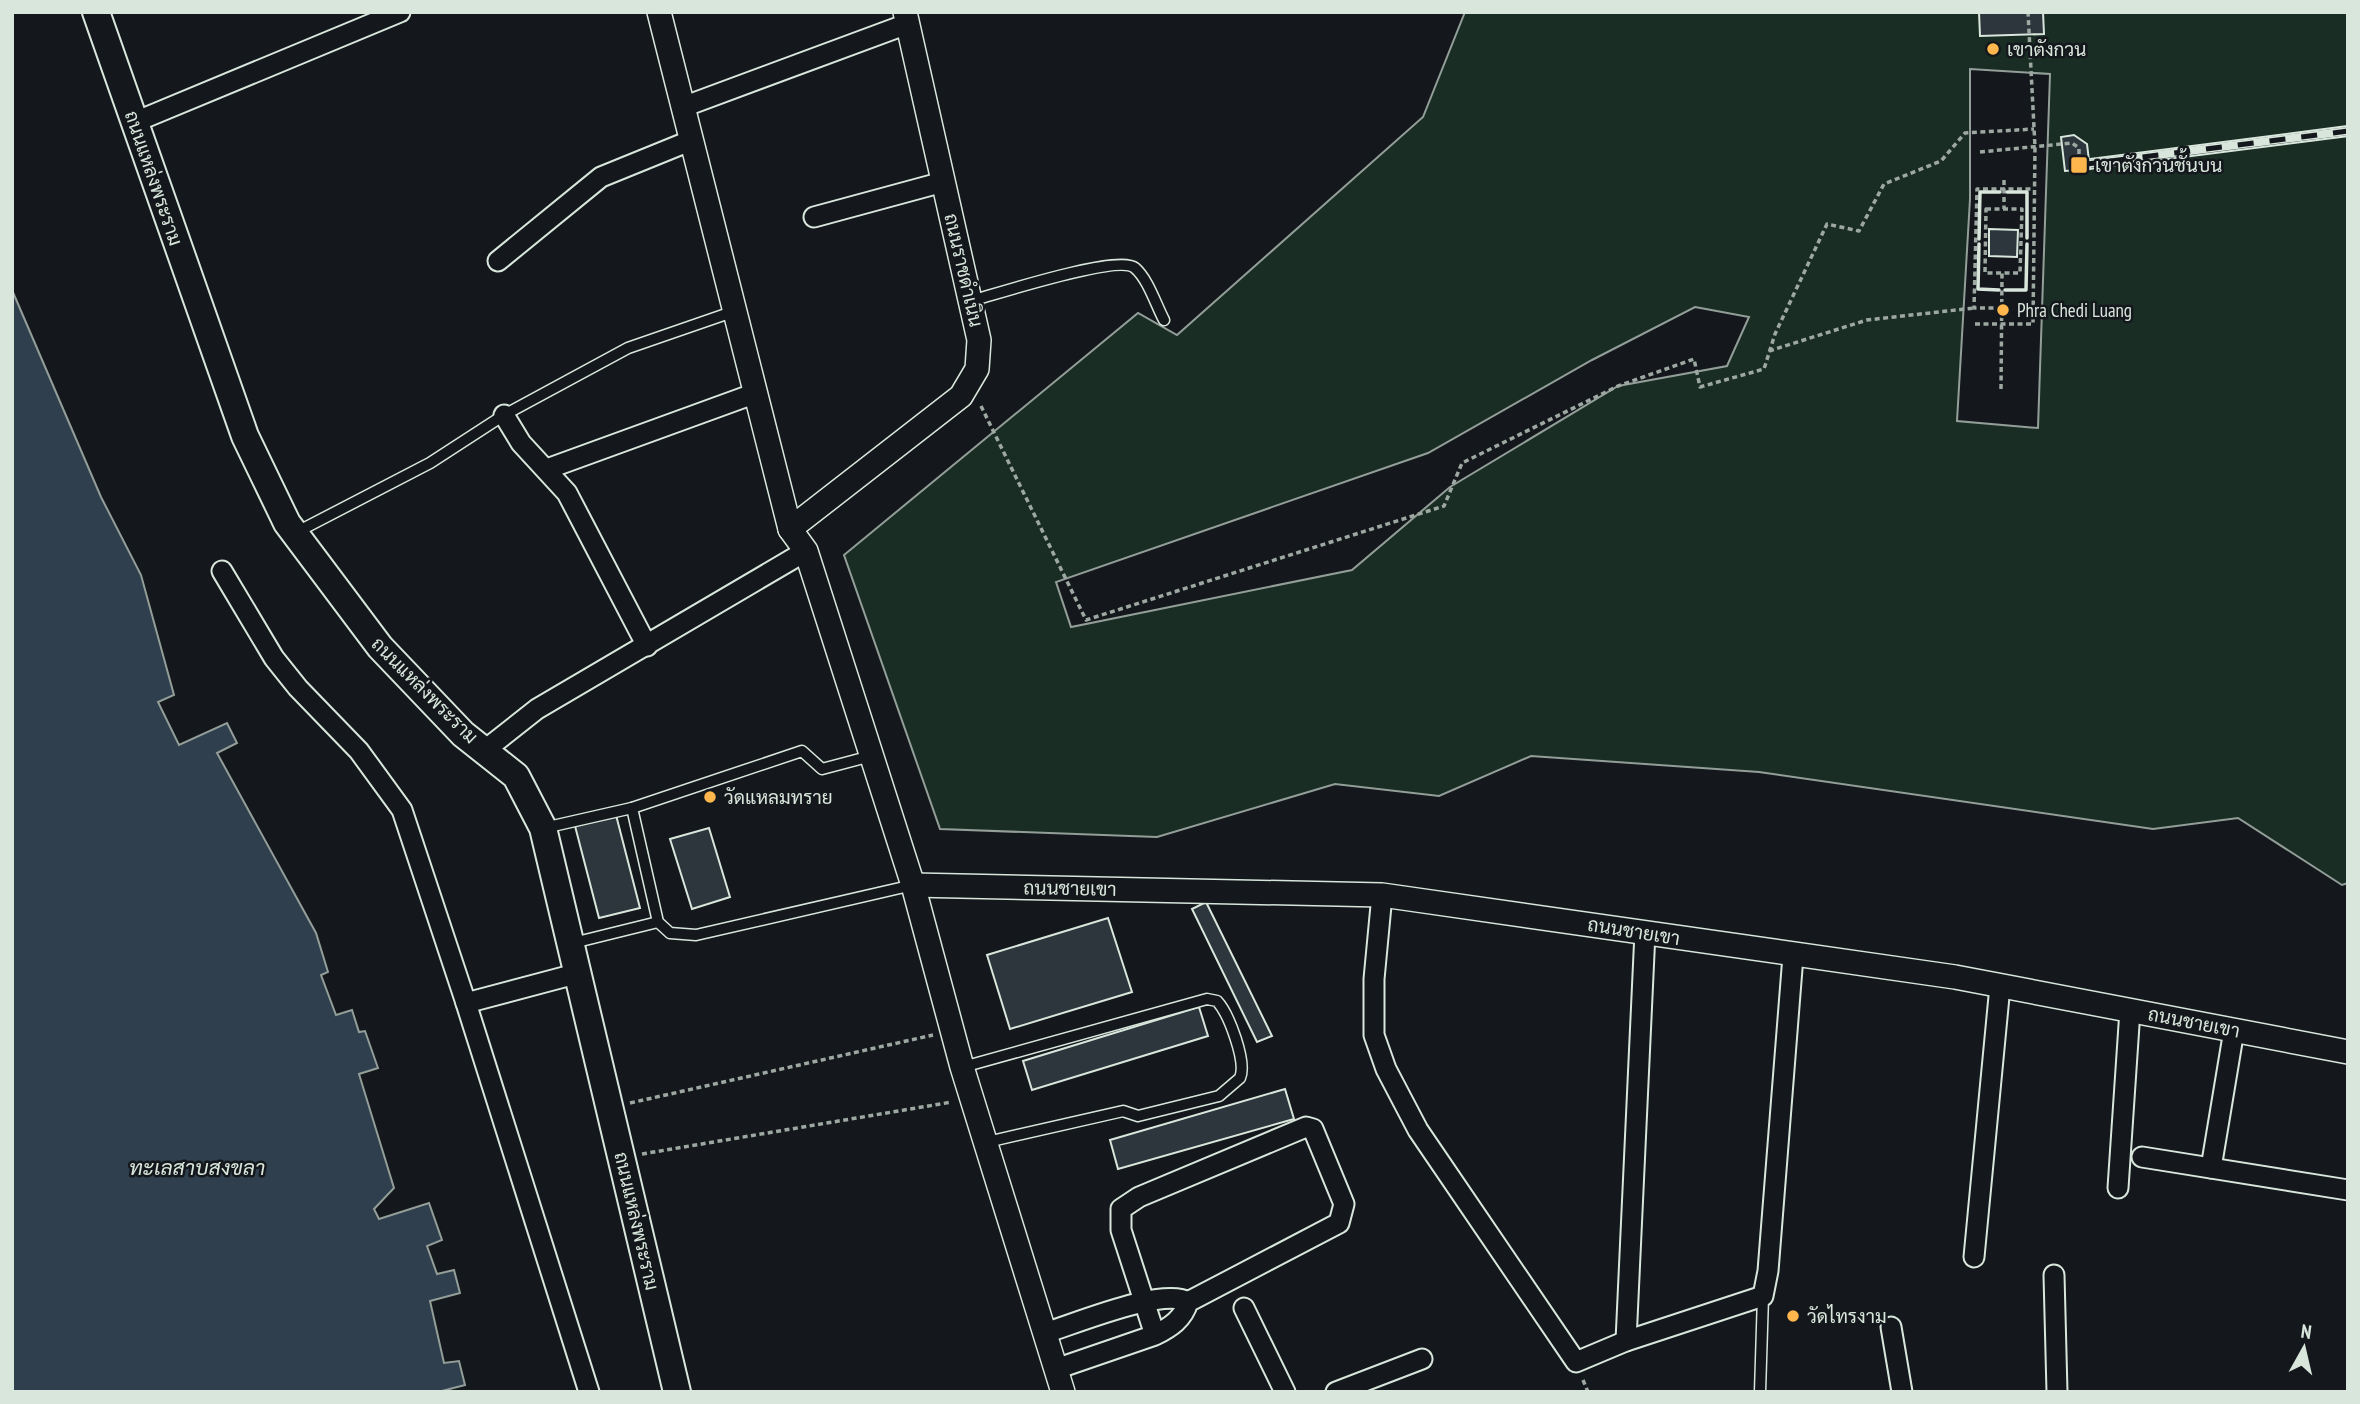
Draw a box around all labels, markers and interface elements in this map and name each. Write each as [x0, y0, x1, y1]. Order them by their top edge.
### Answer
place label: เขาตังกวน [2007, 37, 2086, 61]
marker: เขาตังกวน [1985, 41, 2001, 57]
street label: ถนนแหล่งพระราม [120, 107, 188, 249]
place label: เขาตังกวนชั้นบน [2095, 148, 2222, 177]
marker: เขาตังกวนชั้นบน [2069, 155, 2089, 175]
street label: ถนนราชดำเนิน [939, 211, 989, 329]
place label: Phra Chedi Luang [2017, 298, 2132, 322]
marker: Phra Chedi Luang [1995, 302, 2011, 318]
street label: ถนนแหล่งพระราม [367, 632, 483, 748]
place label: วัดแหลมทราย [724, 785, 833, 809]
marker: วัดแหลมทราย [702, 789, 718, 805]
street label: ถนนชายเขา [1023, 875, 1117, 901]
street label: ถนนชายเขา [1586, 912, 1682, 950]
street label: ถนนชายเขา [2146, 1001, 2242, 1043]
street label: ถนนแหล่งพระราม [609, 1150, 665, 1292]
water label: ทะเลสาบสงขลา [129, 1154, 265, 1181]
place label: วัดไทรงาม [1807, 1304, 1887, 1328]
marker: วัดไทรงาม [1785, 1308, 1801, 1324]
north arrow [2269, 1313, 2339, 1383]
text: N [2300, 1319, 2313, 1344]

